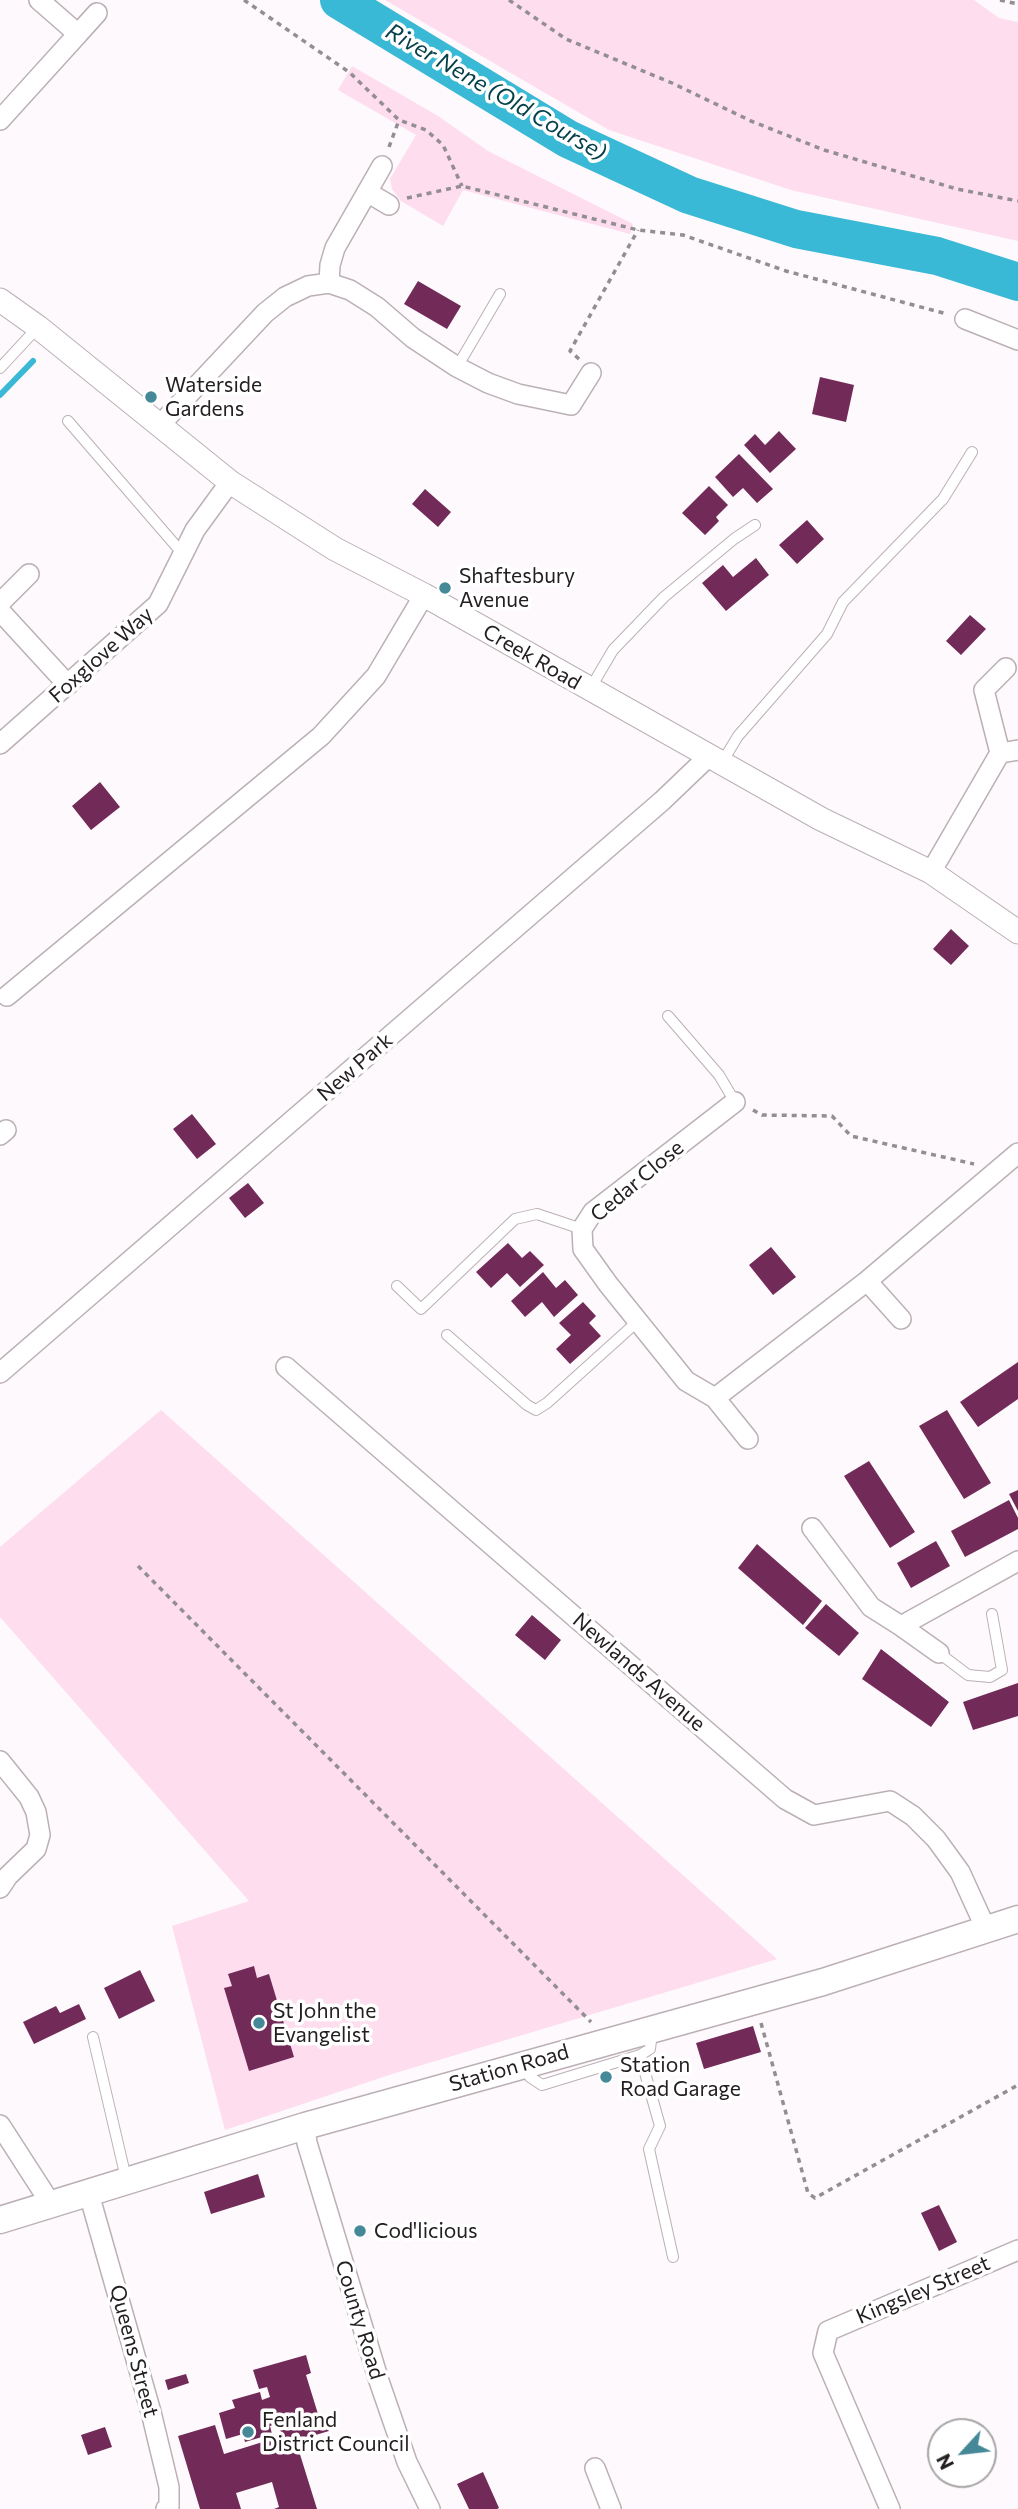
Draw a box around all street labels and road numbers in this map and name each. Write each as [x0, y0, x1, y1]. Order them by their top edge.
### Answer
street label: Foxglove Way [44, 602, 158, 708]
street label: Creek Road [478, 619, 586, 695]
street label: New Park [312, 1028, 398, 1106]
street label: Cedar Close [585, 1135, 689, 1227]
street label: Newlands Avenue [568, 1608, 710, 1736]
street label: Station Road [446, 2039, 572, 2097]
street label: Kingsley Street [852, 2250, 994, 2330]
street label: County Road [330, 2257, 390, 2383]
street label: Queens Street [104, 2282, 164, 2420]

